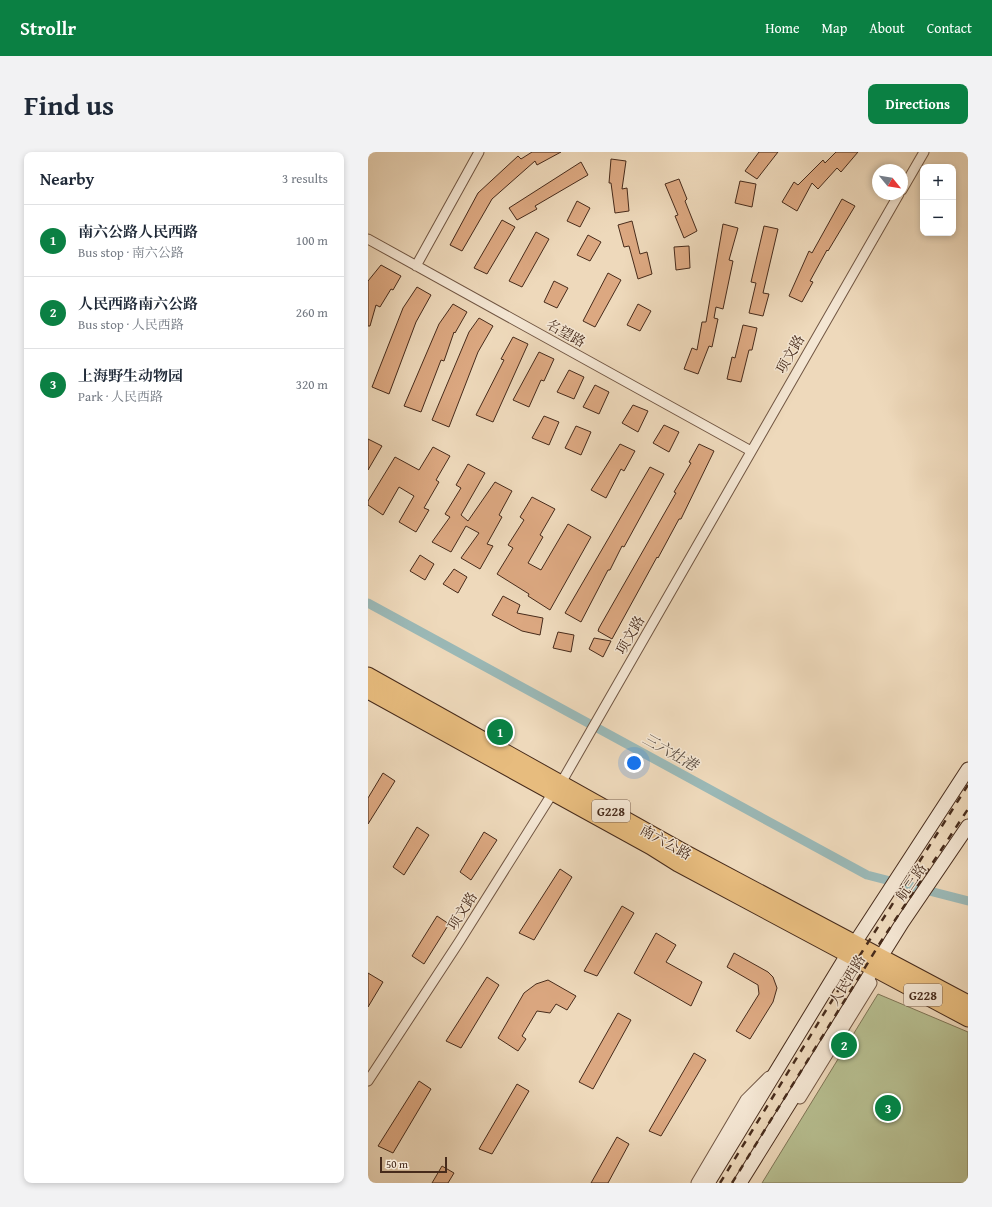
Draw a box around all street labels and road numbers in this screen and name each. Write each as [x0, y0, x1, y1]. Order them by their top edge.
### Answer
street label: 名望路 [543, 314, 589, 352]
street label: 项文路 [771, 331, 809, 377]
street label: 项文路 [611, 612, 649, 658]
road number: G228 [592, 800, 630, 822]
street label: 南六公路 [637, 820, 695, 864]
street label: 航三路 [891, 859, 931, 905]
street label: 项文路 [442, 888, 482, 934]
street label: 人民西路 [824, 951, 870, 1009]
road number: G228 [904, 984, 942, 1006]

